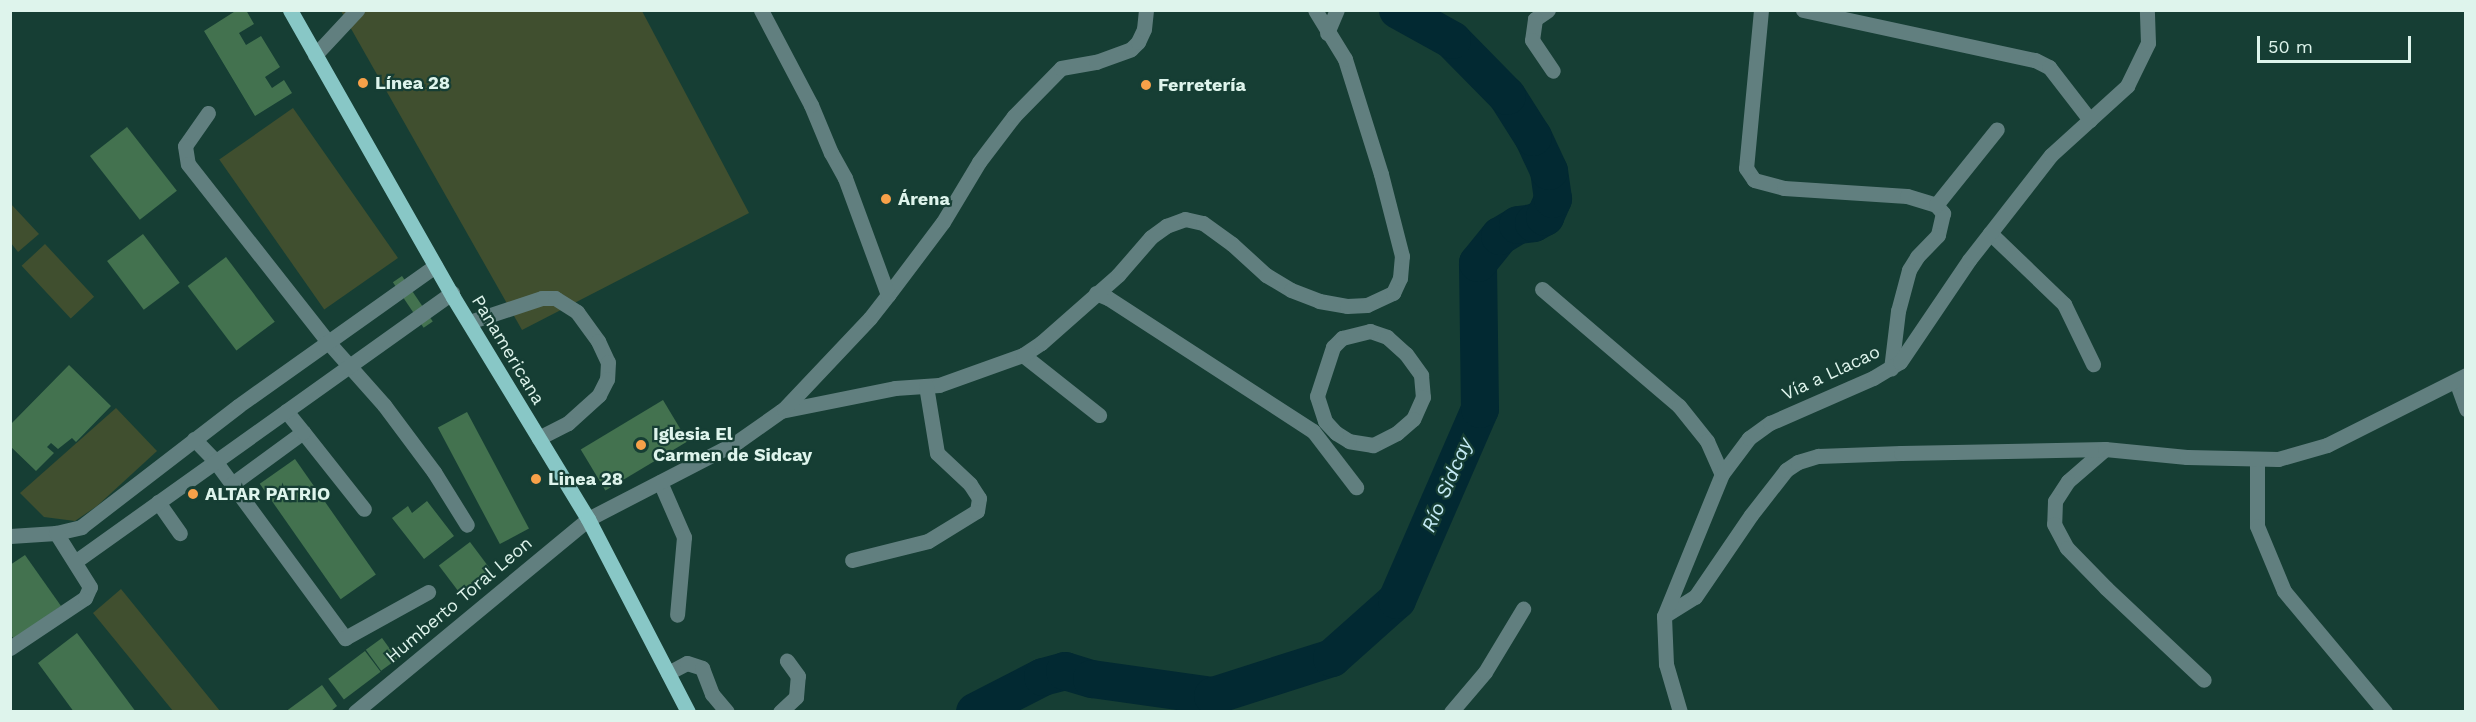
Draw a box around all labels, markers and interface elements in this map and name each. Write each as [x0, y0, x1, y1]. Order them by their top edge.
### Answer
scale bar [2260, 24, 2414, 62]
text: 50 m [2268, 36, 2313, 57]
place label: Línea 28 [375, 72, 450, 94]
place label: Ferretería [1158, 74, 1246, 96]
marker: Línea 28 [356, 76, 370, 90]
marker: Ferretería [1139, 78, 1153, 92]
place label: Árena [898, 188, 950, 210]
marker: Árena [879, 192, 893, 206]
street label: Panamericana [467, 291, 549, 409]
street label: Vía a Llacao [1778, 341, 1884, 405]
place label: Iglesia El Carmen de Sidcay [653, 424, 812, 466]
water label: Río Sidcay [1416, 434, 1478, 536]
marker: Iglesia El Carmen de Sidcay [634, 438, 648, 452]
place label: Linea 28 [548, 468, 623, 490]
marker: Linea 28 [529, 472, 543, 486]
place label: ALTAR PATRIO [205, 483, 330, 505]
marker: ALTAR PATRIO [186, 487, 200, 501]
street label: Humberto Toral Leon [381, 532, 537, 668]

